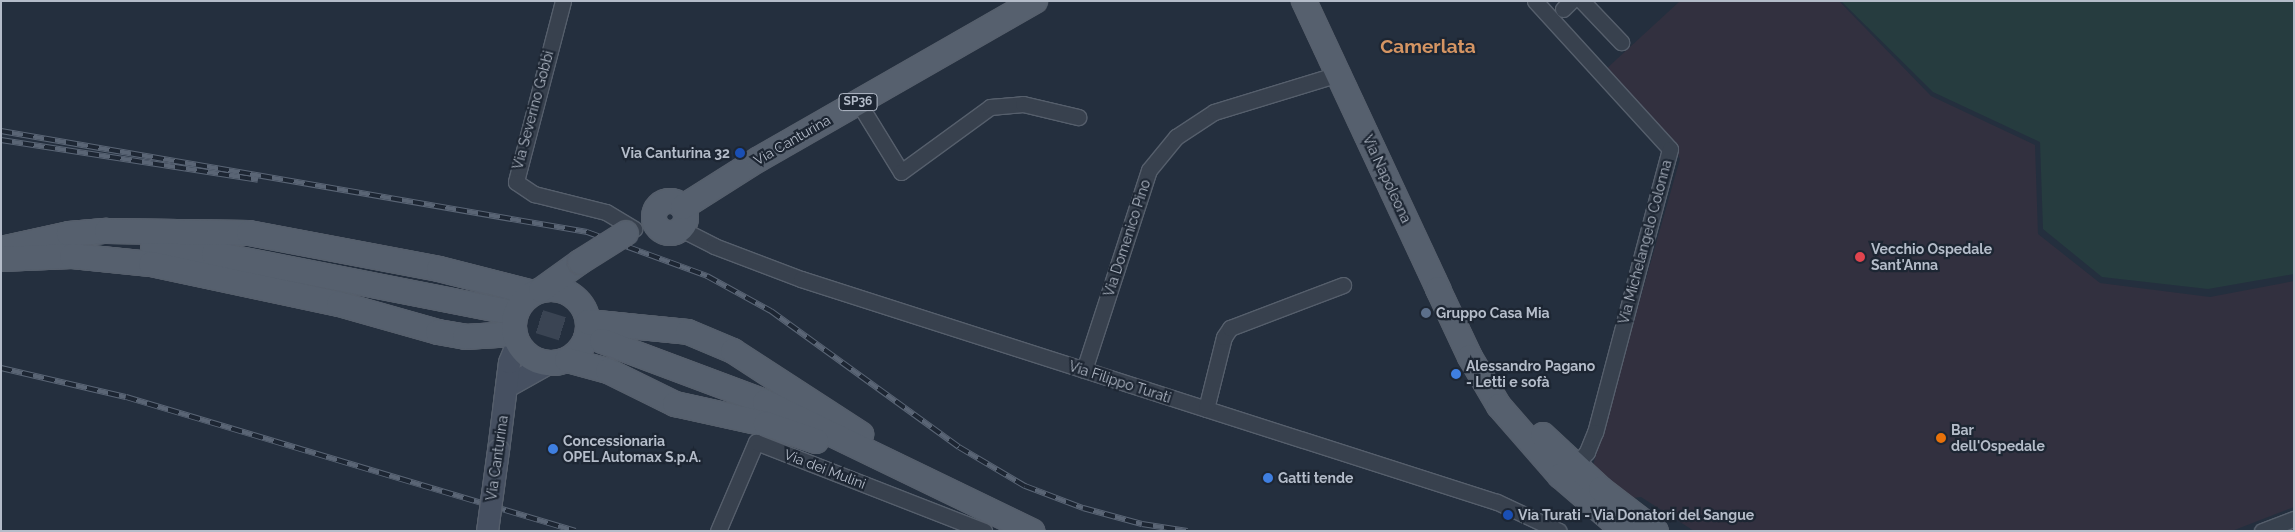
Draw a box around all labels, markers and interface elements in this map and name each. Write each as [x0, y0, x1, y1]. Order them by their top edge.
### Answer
district label: Camerlata [1380, 36, 1476, 58]
street label: Via Severino Gobbi [509, 49, 557, 171]
road number: SP36 [838, 92, 878, 111]
street label: Via Canturina [751, 111, 833, 169]
street label: Via Napoleona [1359, 132, 1415, 226]
place label: Via Canturina 32 [621, 145, 730, 161]
marker: Via Canturina 32 [734, 147, 746, 159]
street label: Via Michelangelo Colonna [1615, 158, 1675, 326]
street label: Via Domenico Pino [1100, 177, 1154, 299]
place label: Vecchio Ospedale Sant'Anna [1871, 241, 1992, 274]
marker: Vecchio Ospedale Sant'Anna [1853, 250, 1867, 264]
place label: Gruppo Casa Mia [1436, 305, 1549, 321]
marker: Gruppo Casa Mia [1420, 307, 1432, 319]
street label: Via Filippo Turati [1067, 357, 1173, 407]
place label: Alessandro Pagano - Letti e sofà [1466, 358, 1595, 391]
marker: Alessandro Pagano - Letti e sofà [1450, 368, 1462, 380]
street label: Via Canturina [483, 414, 511, 502]
place label: Bar dell'Ospedale [1951, 422, 2045, 454]
marker: Bar dell'Ospedale [1935, 432, 1947, 444]
place label: Concessionaria OPEL Automax S.p.A. [563, 433, 702, 466]
marker: Concessionaria OPEL Automax S.p.A. [547, 443, 559, 455]
street label: Via dei Mulini [782, 446, 868, 492]
place label: Gatti tende [1278, 470, 1353, 486]
marker: Gatti tende [1262, 472, 1274, 484]
place label: Via Turati - Via Donatori del Sangue [1518, 507, 1755, 523]
marker: Via Turati - Via Donatori del Sangue [1502, 509, 1514, 521]

